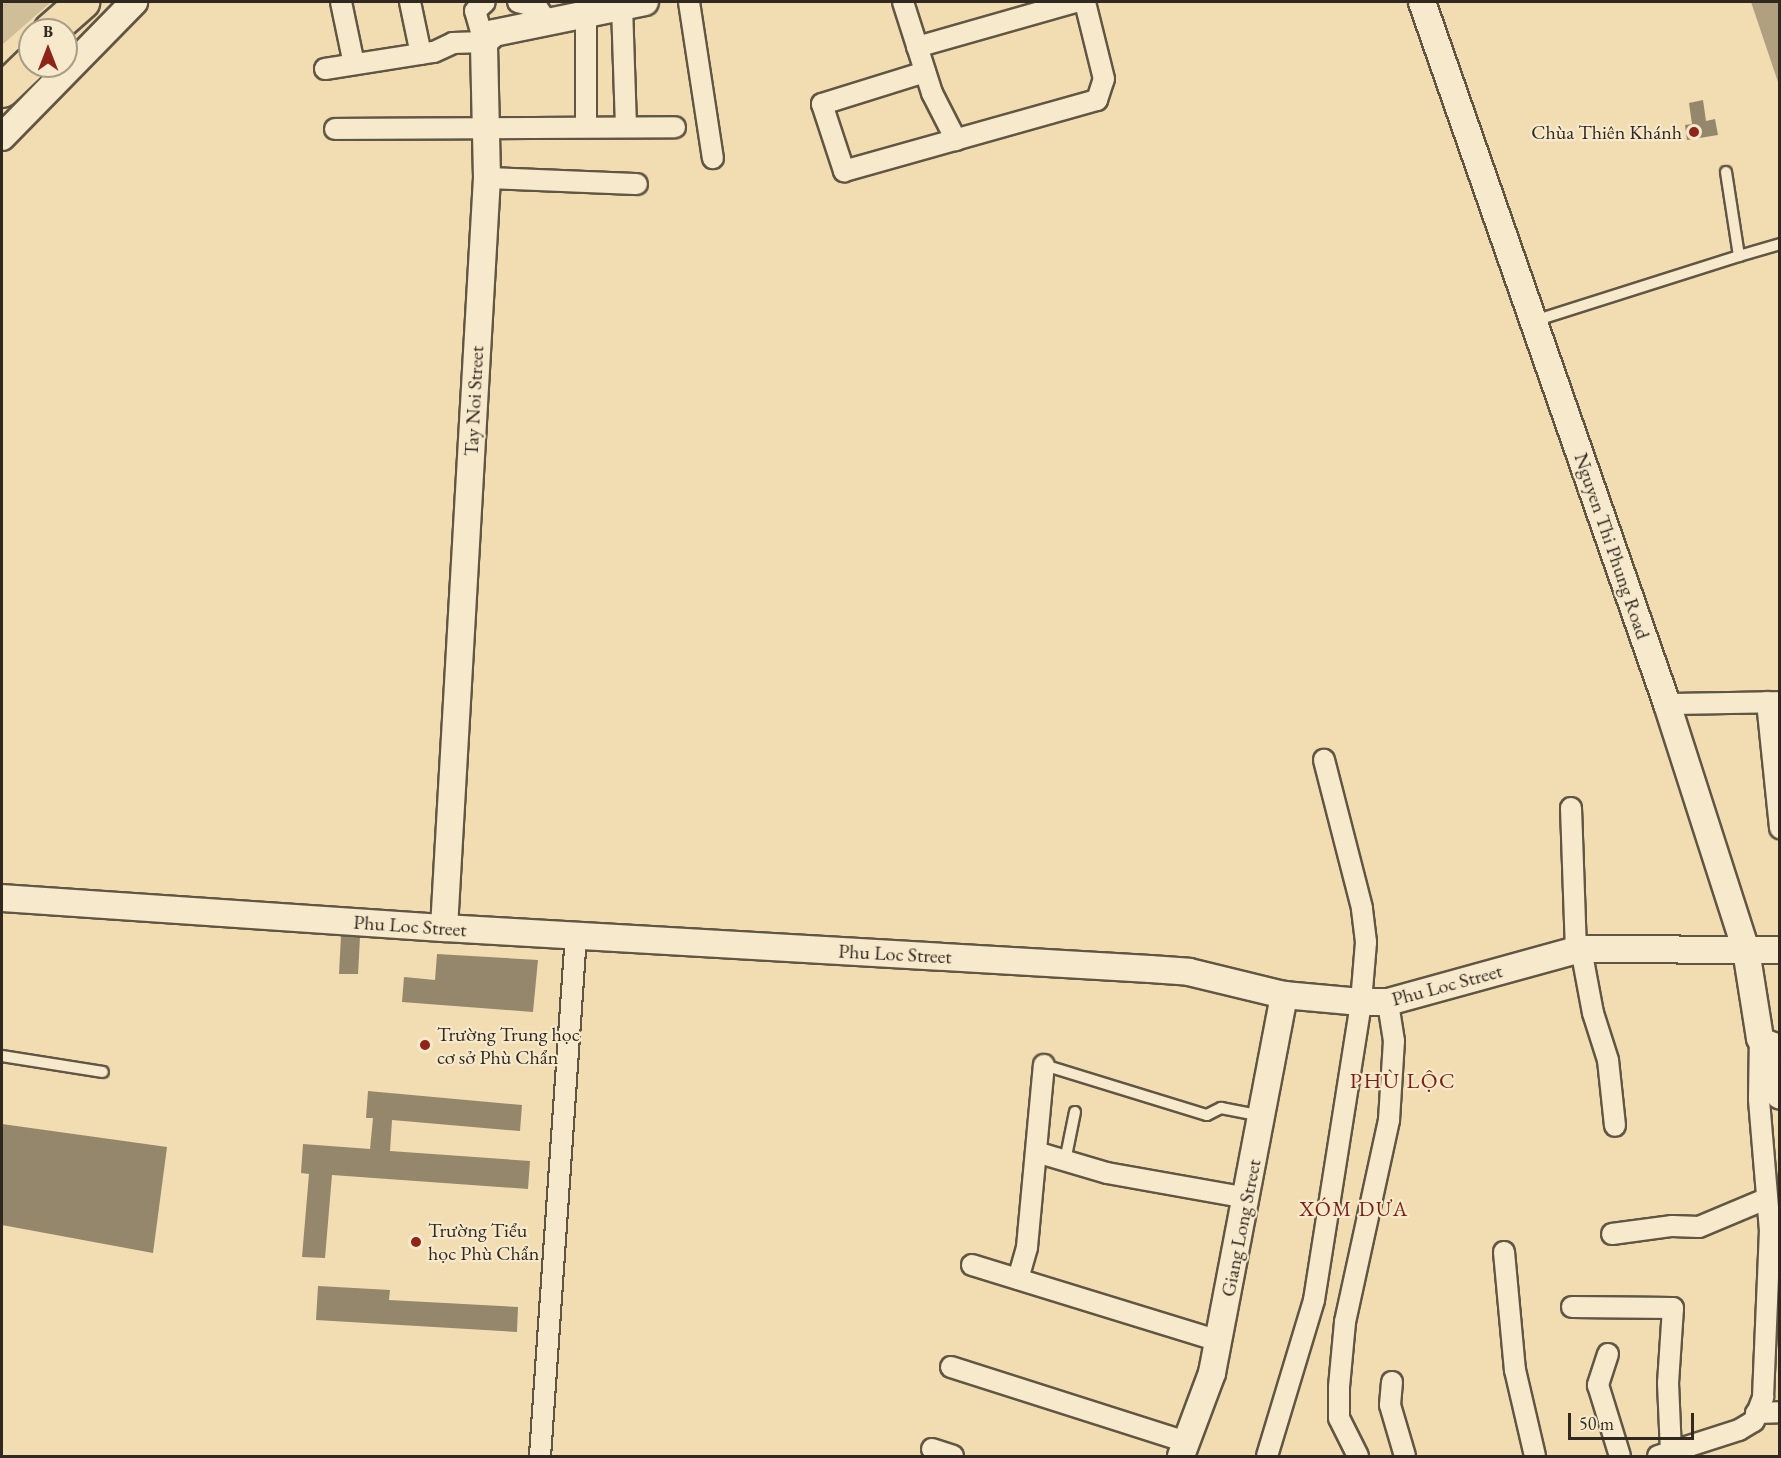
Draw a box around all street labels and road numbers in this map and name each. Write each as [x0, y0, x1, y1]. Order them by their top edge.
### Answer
street label: Tay Noi Street [459, 345, 489, 457]
street label: Nguyen Thi Phung Road [1569, 450, 1655, 642]
street label: Phu Loc Street [353, 910, 467, 942]
street label: Phu Loc Street [838, 939, 952, 969]
street label: Phu Loc Street [1389, 959, 1505, 1011]
street label: Giang Long Street [1216, 1157, 1266, 1299]

